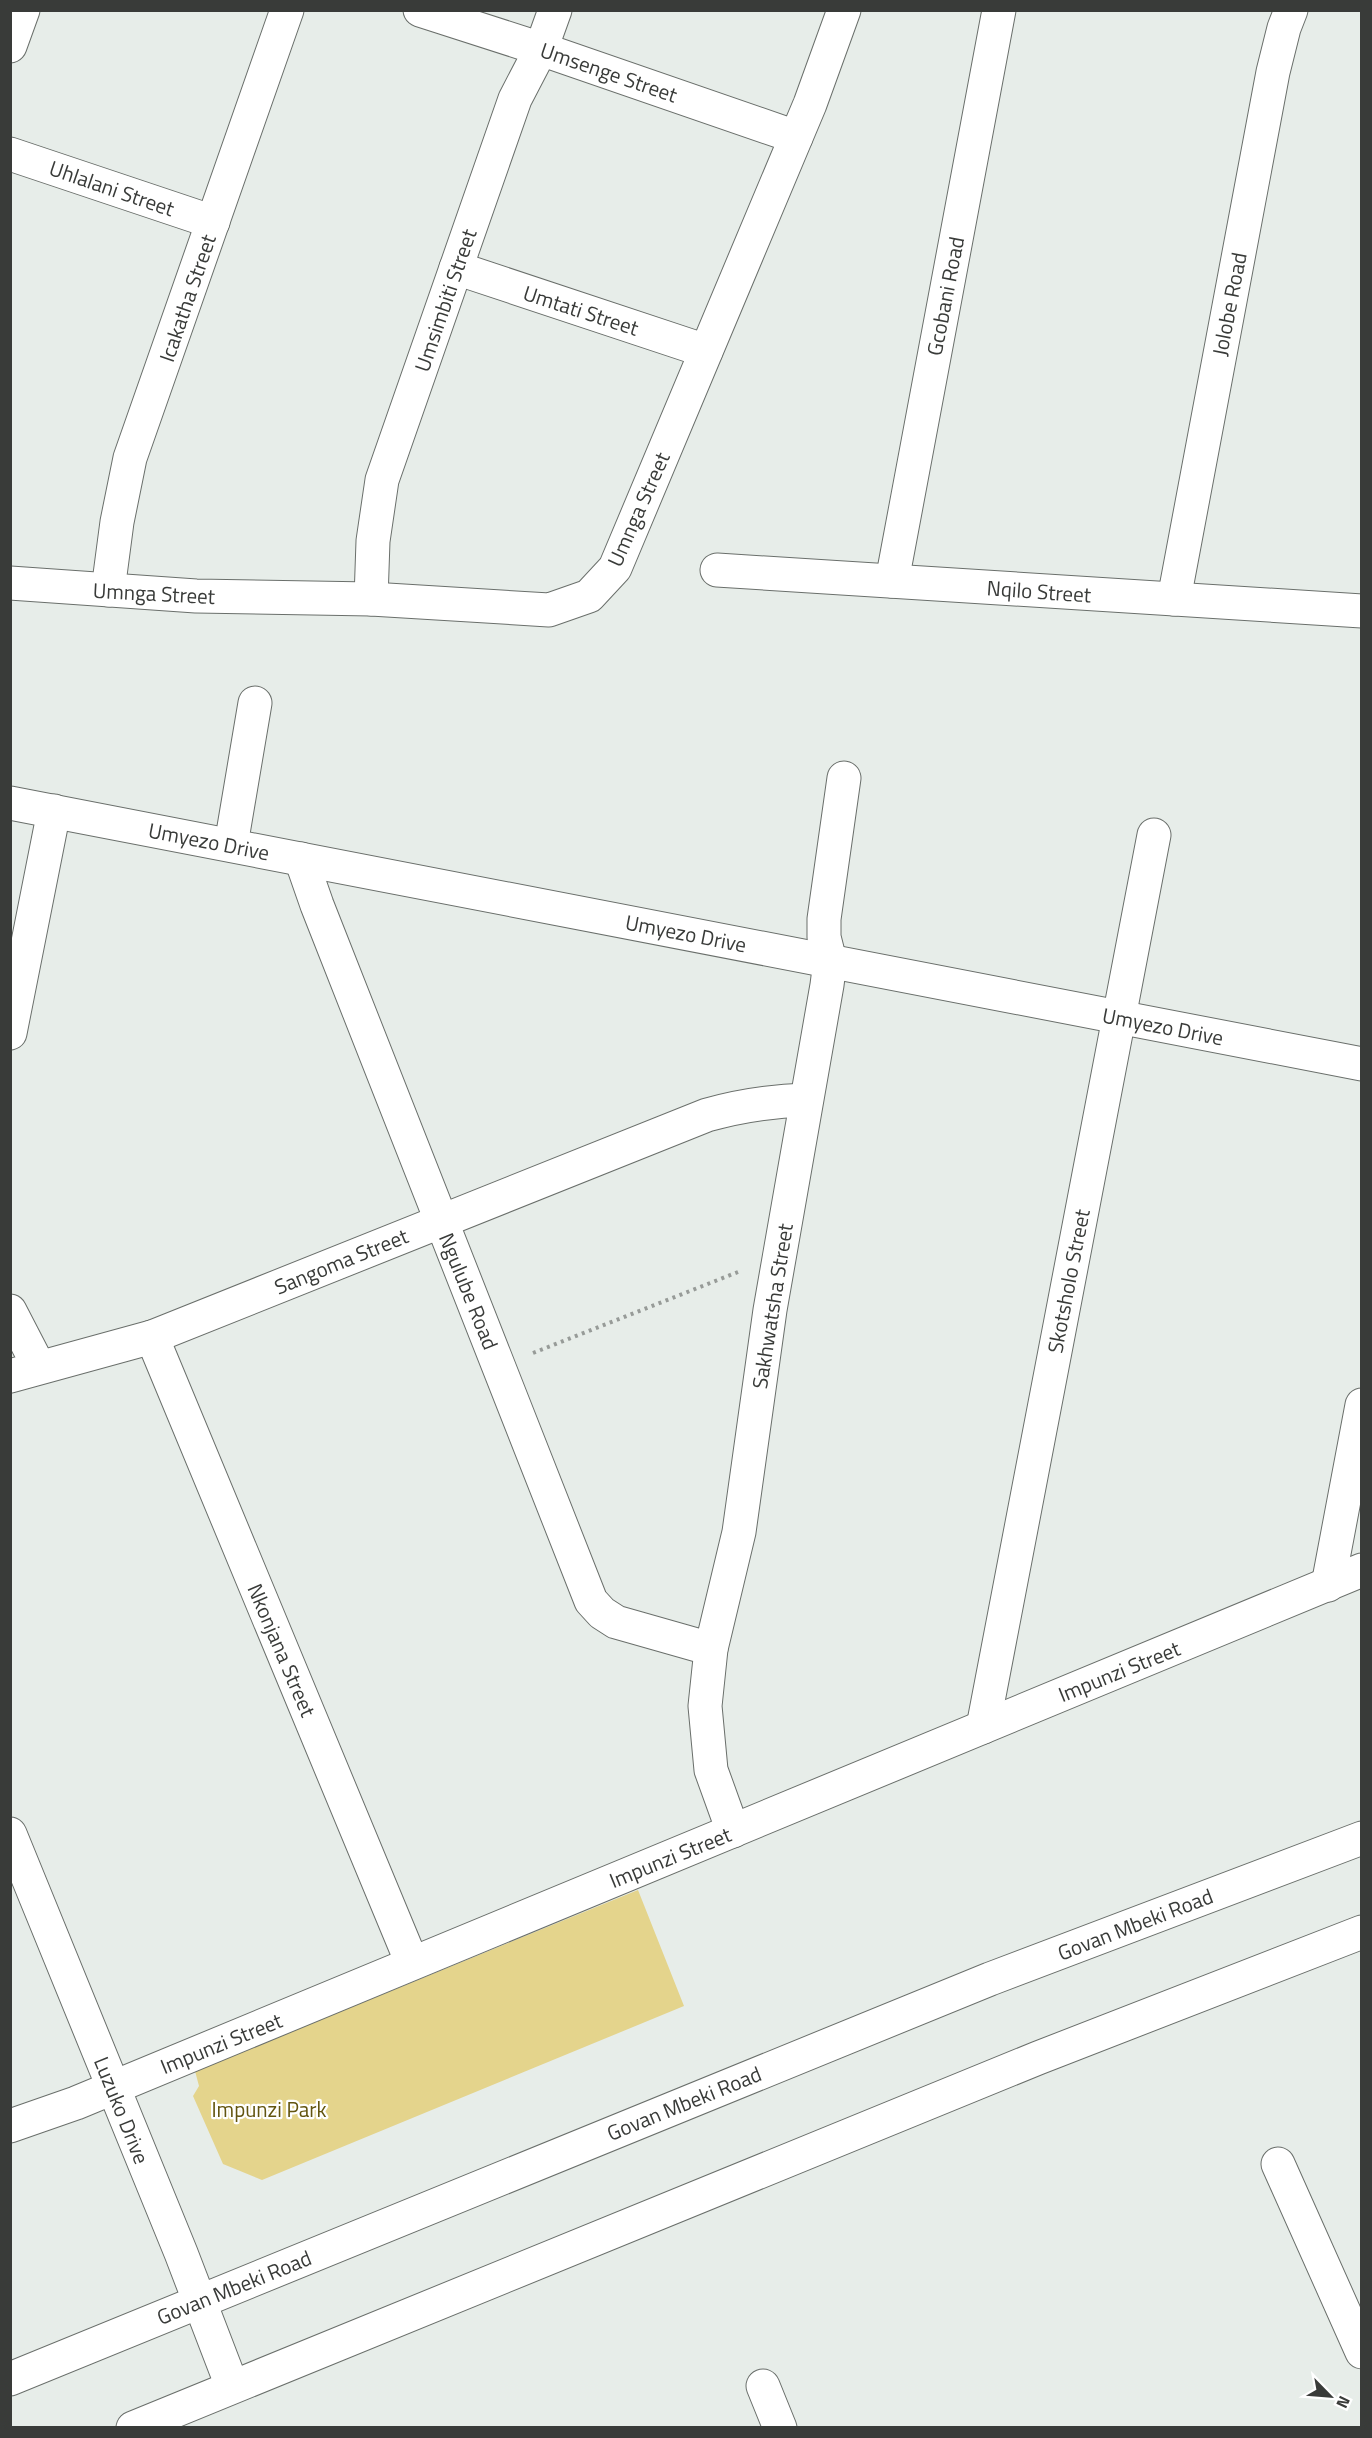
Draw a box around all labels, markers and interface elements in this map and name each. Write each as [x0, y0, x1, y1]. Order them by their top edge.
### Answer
street label: Umsenge Street [536, 34, 682, 111]
street label: Uhlalani Street [45, 152, 179, 225]
street label: Umsimbiti Street [406, 224, 485, 376]
street label: Icakatha Street [150, 229, 224, 366]
street label: Gcobani Road [918, 234, 972, 358]
street label: Jolobe Road [1203, 250, 1255, 358]
street label: Umtati Street [519, 276, 643, 344]
street label: Umnga Street [598, 446, 678, 571]
street label: Nqilo Street [986, 571, 1093, 611]
street label: Umnga Street [92, 574, 217, 612]
street label: Umyezo Drive [146, 814, 272, 868]
street label: Umyezo Drive [623, 906, 749, 960]
street label: Umyezo Drive [1100, 999, 1226, 1053]
street label: Skotsholo Street [1038, 1205, 1098, 1356]
street label: Sangoma Street [269, 1219, 413, 1302]
street label: Sakhwatsha Street [743, 1220, 801, 1391]
street label: Ngulube Road [431, 1228, 507, 1354]
street label: Nkonjana Street [240, 1578, 325, 1722]
street label: Impunzi Street [1053, 1632, 1185, 1710]
street label: Impunzi Street [604, 1818, 736, 1896]
street label: Govan Mbeki Road [1053, 1880, 1217, 1968]
street label: Impunzi Street [155, 2004, 287, 2082]
street label: Luzuko Drive [86, 2052, 158, 2168]
street label: Govan Mbeki Road [602, 2057, 766, 2149]
park label: Impunzi Park [211, 2093, 327, 2125]
street label: Govan Mbeki Road [152, 2241, 316, 2333]
north arrow [1300, 2366, 1360, 2426]
text: N [1330, 2392, 1357, 2412]

